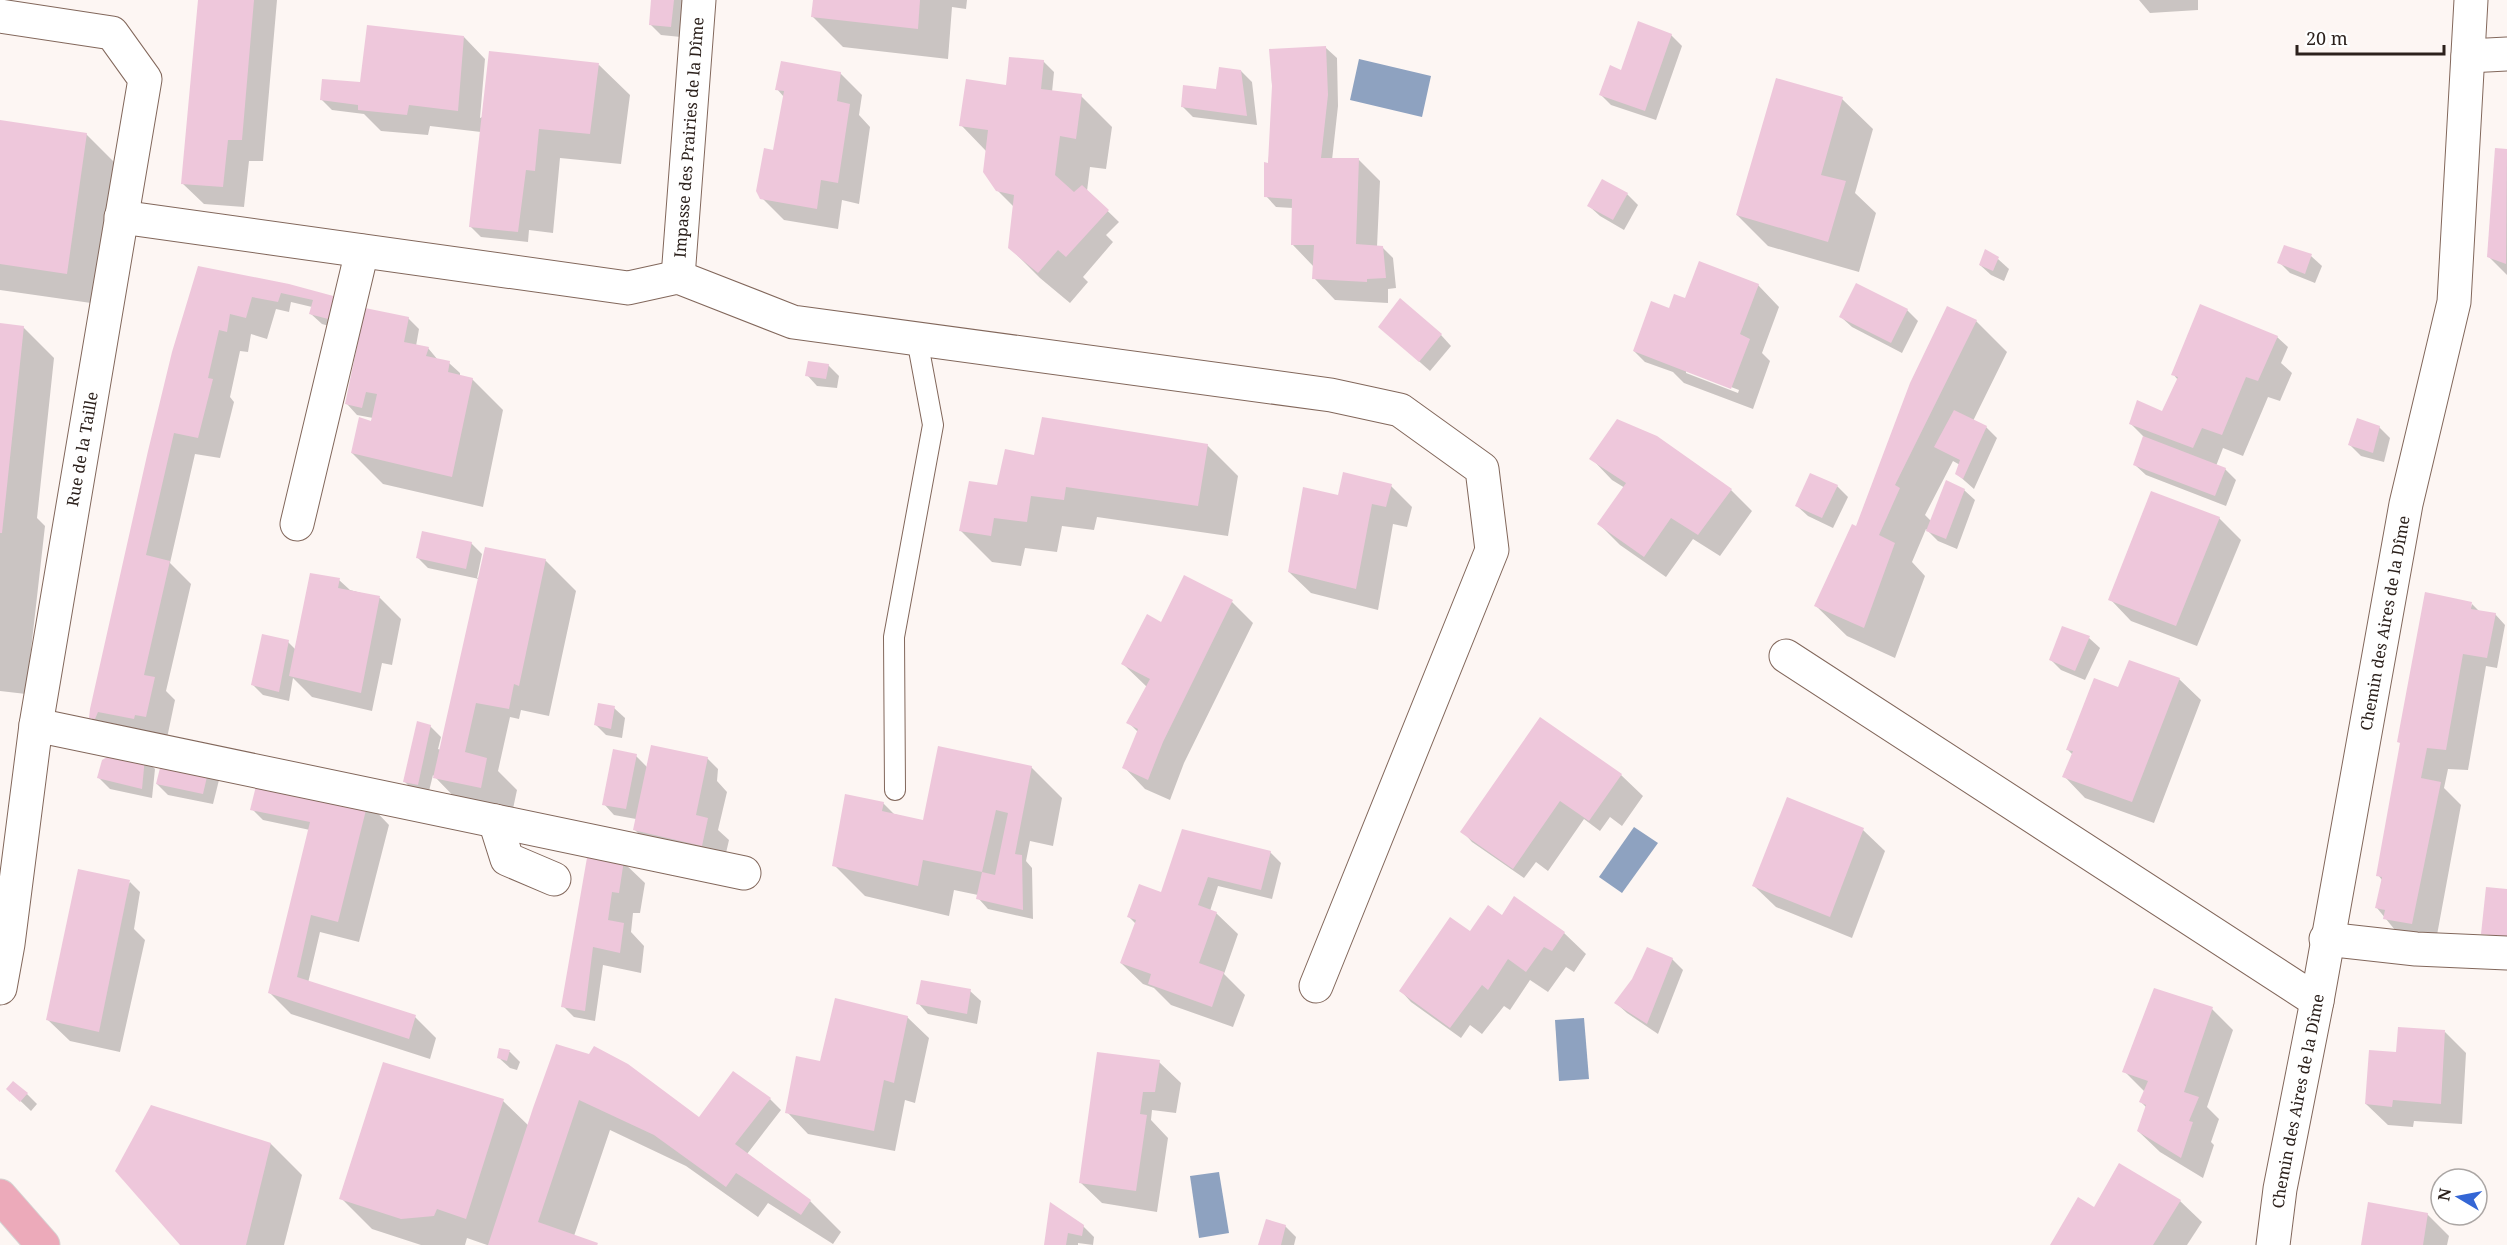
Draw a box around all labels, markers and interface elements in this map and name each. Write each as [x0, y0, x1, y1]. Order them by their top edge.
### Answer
street label: Impasse des Prairies de la Dîme [668, 16, 709, 259]
scale bar [2297, 18, 2444, 56]
text: 20 m [2306, 26, 2348, 50]
street label: Rue de la Taille [61, 390, 103, 508]
street label: Chemin des Aires de la Dîme [2355, 514, 2415, 732]
street label: Chemin des Aires de la Dîme [2267, 992, 2329, 1210]
north arrow [2429, 1167, 2489, 1227]
text: N [2432, 1186, 2456, 1203]

